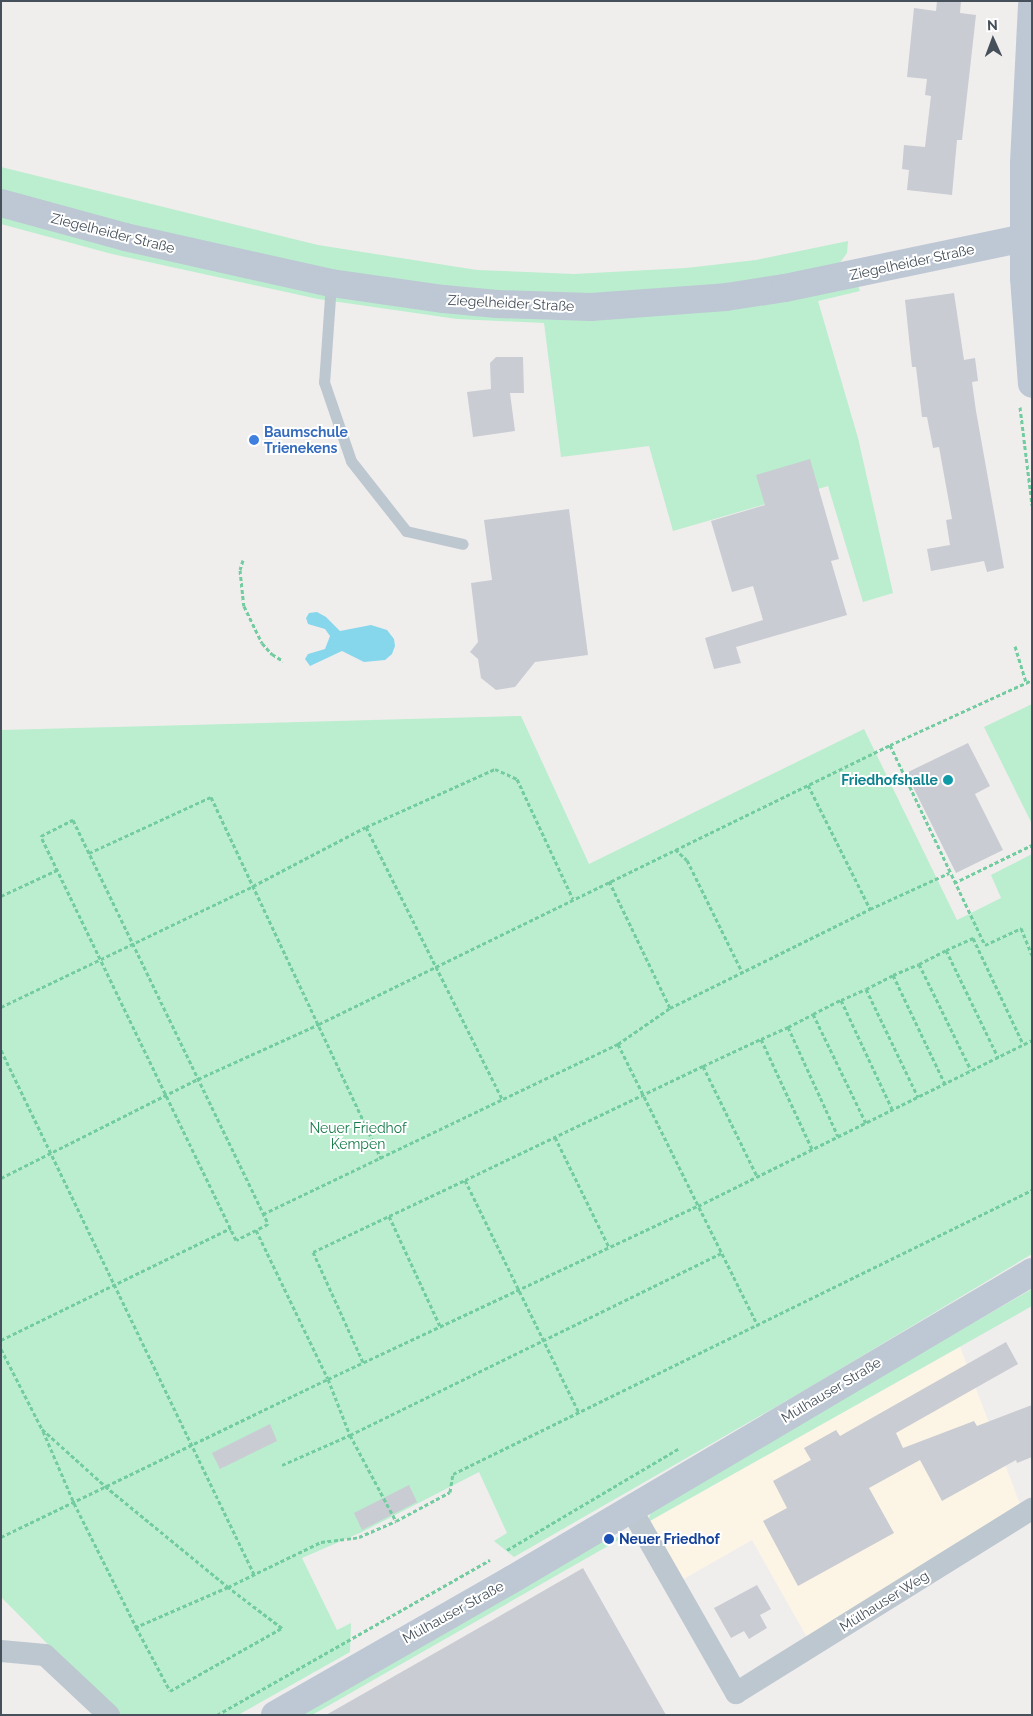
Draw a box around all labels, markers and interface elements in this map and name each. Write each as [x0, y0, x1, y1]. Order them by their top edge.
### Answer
north arrow [968, 15, 1018, 65]
text: N [987, 17, 998, 33]
street label: Ziegelheider Straße [49, 209, 177, 257]
street label: Ziegelheider Straße [848, 241, 976, 283]
street label: Ziegelheider Straße [447, 291, 575, 315]
place label: Baumschule Trienekens [264, 424, 348, 457]
marker: Baumschule Trienekens [248, 434, 260, 446]
place label: Friedhofshalle [841, 772, 938, 788]
marker: Friedhofshalle [942, 774, 954, 786]
park label: Neuer Friedhof Kempen [309, 1120, 407, 1152]
street label: Mülhauser Straße [778, 1354, 884, 1426]
place label: Neuer Friedhof [619, 1531, 720, 1547]
marker: Neuer Friedhof [603, 1533, 615, 1545]
street label: Mülhauser Weg [836, 1567, 932, 1635]
street label: Mülhauser Straße [399, 1577, 507, 1647]

